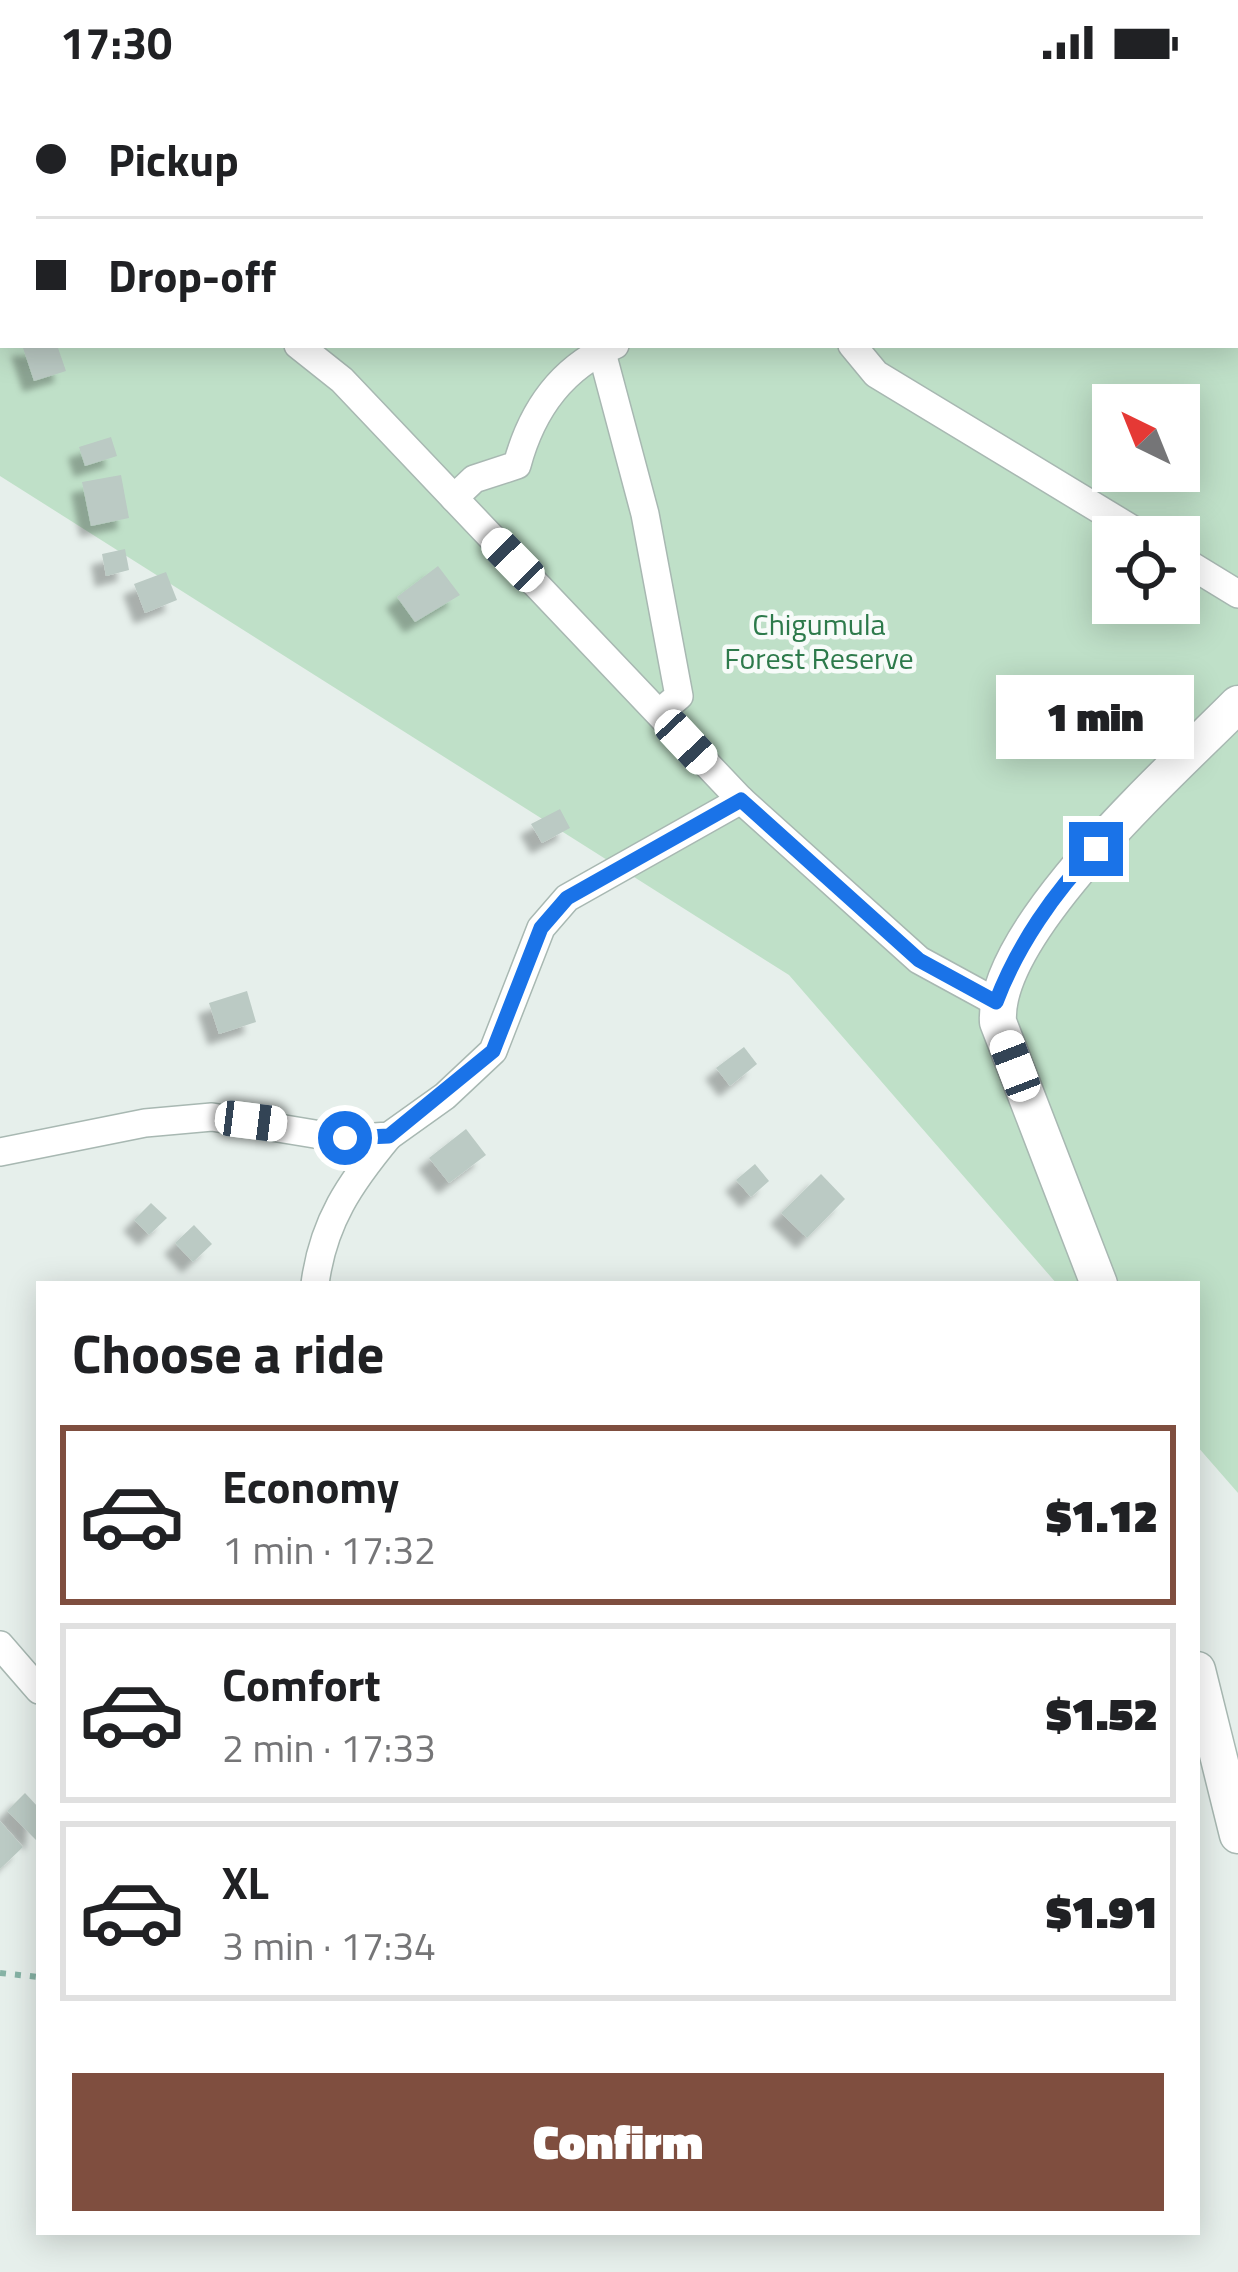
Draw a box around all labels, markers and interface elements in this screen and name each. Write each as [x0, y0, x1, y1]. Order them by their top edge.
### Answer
text: 17:30 [60, 8, 172, 76]
text: Pickup [108, 125, 239, 193]
text: Drop-off [108, 241, 276, 309]
north arrow [1092, 384, 1200, 492]
map controls [1092, 384, 1200, 624]
button: locate [1092, 516, 1200, 624]
car [475, 522, 551, 598]
park label: Chigumula Forest Reserve [724, 601, 914, 681]
callout: 1 min [997, 675, 1195, 759]
text: 1 min [1047, 687, 1143, 746]
car [648, 703, 724, 781]
route end [1069, 822, 1123, 876]
car [985, 1026, 1045, 1106]
car [213, 1099, 289, 1143]
route start [318, 1111, 372, 1165]
text: Choose a ride [72, 1312, 384, 1394]
text: Economy [222, 1452, 399, 1520]
icon: car [78, 1461, 186, 1569]
text: $1.12 [1046, 1481, 1158, 1549]
text: 1 min · 17:32 [222, 1520, 436, 1579]
text: Comfort [222, 1650, 381, 1718]
icon: car [78, 1659, 186, 1767]
text: $1.52 [1046, 1679, 1158, 1747]
text: 2 min · 17:33 [222, 1718, 436, 1777]
text: XL [222, 1848, 269, 1916]
icon: car [78, 1857, 186, 1965]
text: $1.91 [1046, 1877, 1158, 1945]
text: 3 min · 17:34 [222, 1916, 436, 1975]
button: Confirm [72, 2073, 1164, 2211]

